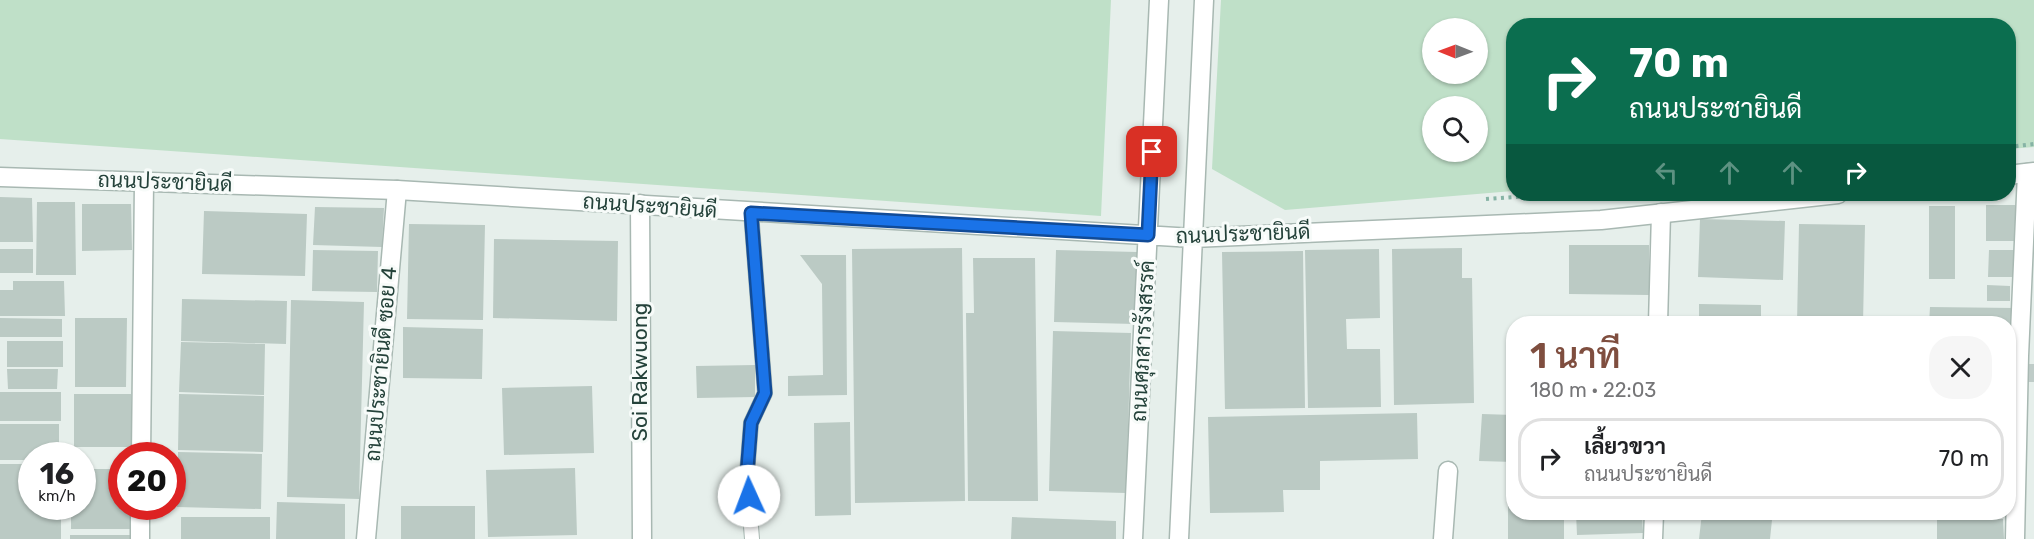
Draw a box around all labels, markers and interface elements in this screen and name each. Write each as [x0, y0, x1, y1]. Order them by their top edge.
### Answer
north arrow [1422, 18, 1488, 84]
map controls [1422, 18, 1488, 162]
text: 70 m [1629, 38, 1729, 88]
icon: right [1530, 42, 1608, 120]
text: ถนนประชายินดี [1629, 93, 1802, 125]
button: search [1422, 96, 1488, 162]
pin [1126, 126, 1177, 177]
icon: arrive [1135, 135, 1168, 168]
icon: left [1650, 156, 1683, 189]
icon: ahead [1713, 156, 1746, 189]
icon: ahead [1776, 156, 1809, 189]
icon: right [1839, 156, 1872, 189]
street label: ถนนประชายินดี [97, 167, 233, 196]
street label: ถนนประชายินดี [582, 188, 718, 223]
street label: ถนนประชายินดี [1175, 219, 1311, 248]
street label: ถนนศุภสารรังสรรค์ [1125, 259, 1161, 423]
street label: ถนนประชายินดี ซอย 4 [360, 266, 401, 462]
street label: Soi Rakwuong [627, 303, 652, 441]
text: 1 นาที [1530, 334, 1621, 377]
button: close [1929, 336, 1992, 399]
text: 180 m · 22:03 [1530, 378, 1656, 402]
text: เลี้ยวขวา [1584, 433, 1666, 460]
speed limit sign: 20 [108, 442, 186, 520]
icon: right [1533, 442, 1566, 475]
text: 70 m [1939, 445, 1989, 472]
text: 16 [40, 456, 74, 492]
text: ถนนประชายินดี [1584, 462, 1712, 486]
position arrow [717, 464, 781, 528]
text: km/h [38, 487, 76, 505]

